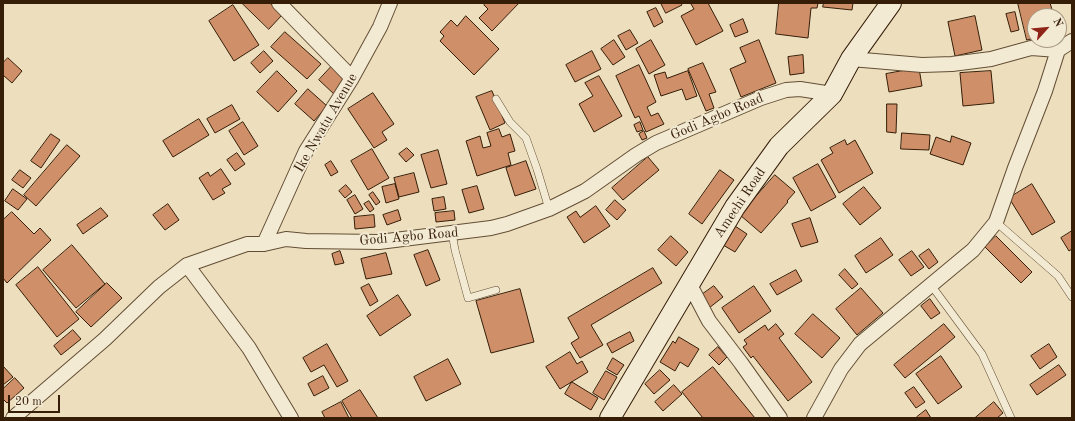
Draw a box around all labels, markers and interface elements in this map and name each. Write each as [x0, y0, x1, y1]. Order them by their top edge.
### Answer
north arrow [1027, 8, 1067, 48]
text: N [1050, 17, 1064, 29]
street label: Ike Nwatu Avenue [291, 70, 361, 176]
street label: Godi Agbo Road [668, 90, 766, 144]
street label: Amechi Road [710, 165, 770, 241]
street label: Godi Agbo Road [359, 224, 459, 250]
scale bar [10, 387, 62, 413]
text: 20 m [15, 396, 42, 408]

